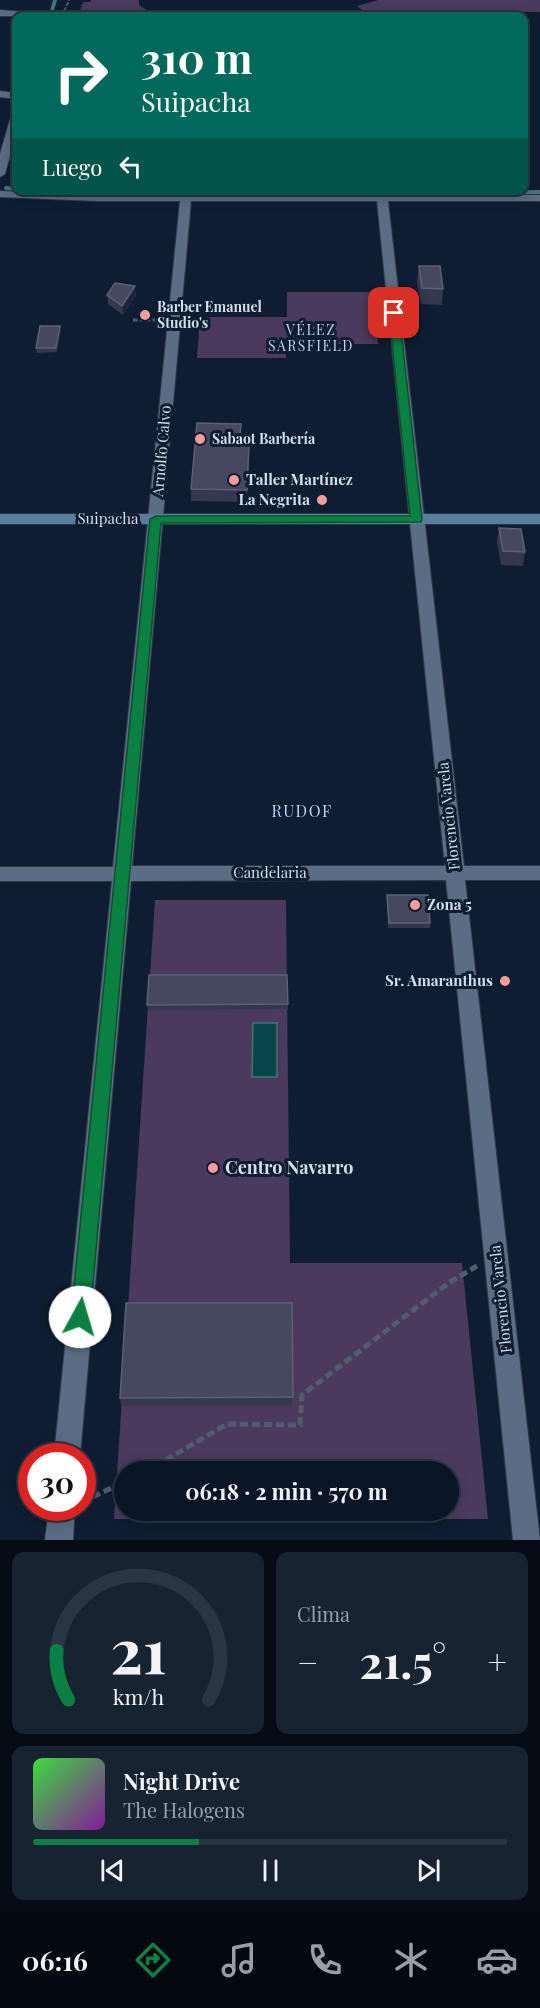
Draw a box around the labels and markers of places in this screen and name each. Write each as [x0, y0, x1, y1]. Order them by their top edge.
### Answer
pin [368, 287, 419, 338]
place label: Barber Emanuel Studio's [157, 297, 263, 332]
marker: Barber Emanuel Studio's [138, 308, 152, 322]
place label: Sabaot Barbería [212, 429, 316, 448]
marker: Sabaot Barbería [193, 432, 207, 446]
place label: Taller Martínez [246, 469, 353, 489]
marker: Taller Martínez [227, 473, 241, 487]
place label: La Negrita [238, 489, 310, 509]
marker: La Negrita [315, 493, 329, 507]
place label: Zona 5 [427, 894, 472, 914]
marker: Zona 5 [408, 898, 422, 912]
place label: Sr. Amaranthus [385, 970, 493, 990]
marker: Sr. Amaranthus [498, 974, 512, 988]
place label: Centro Navarro [225, 1155, 353, 1179]
marker: Centro Navarro [206, 1161, 220, 1175]

